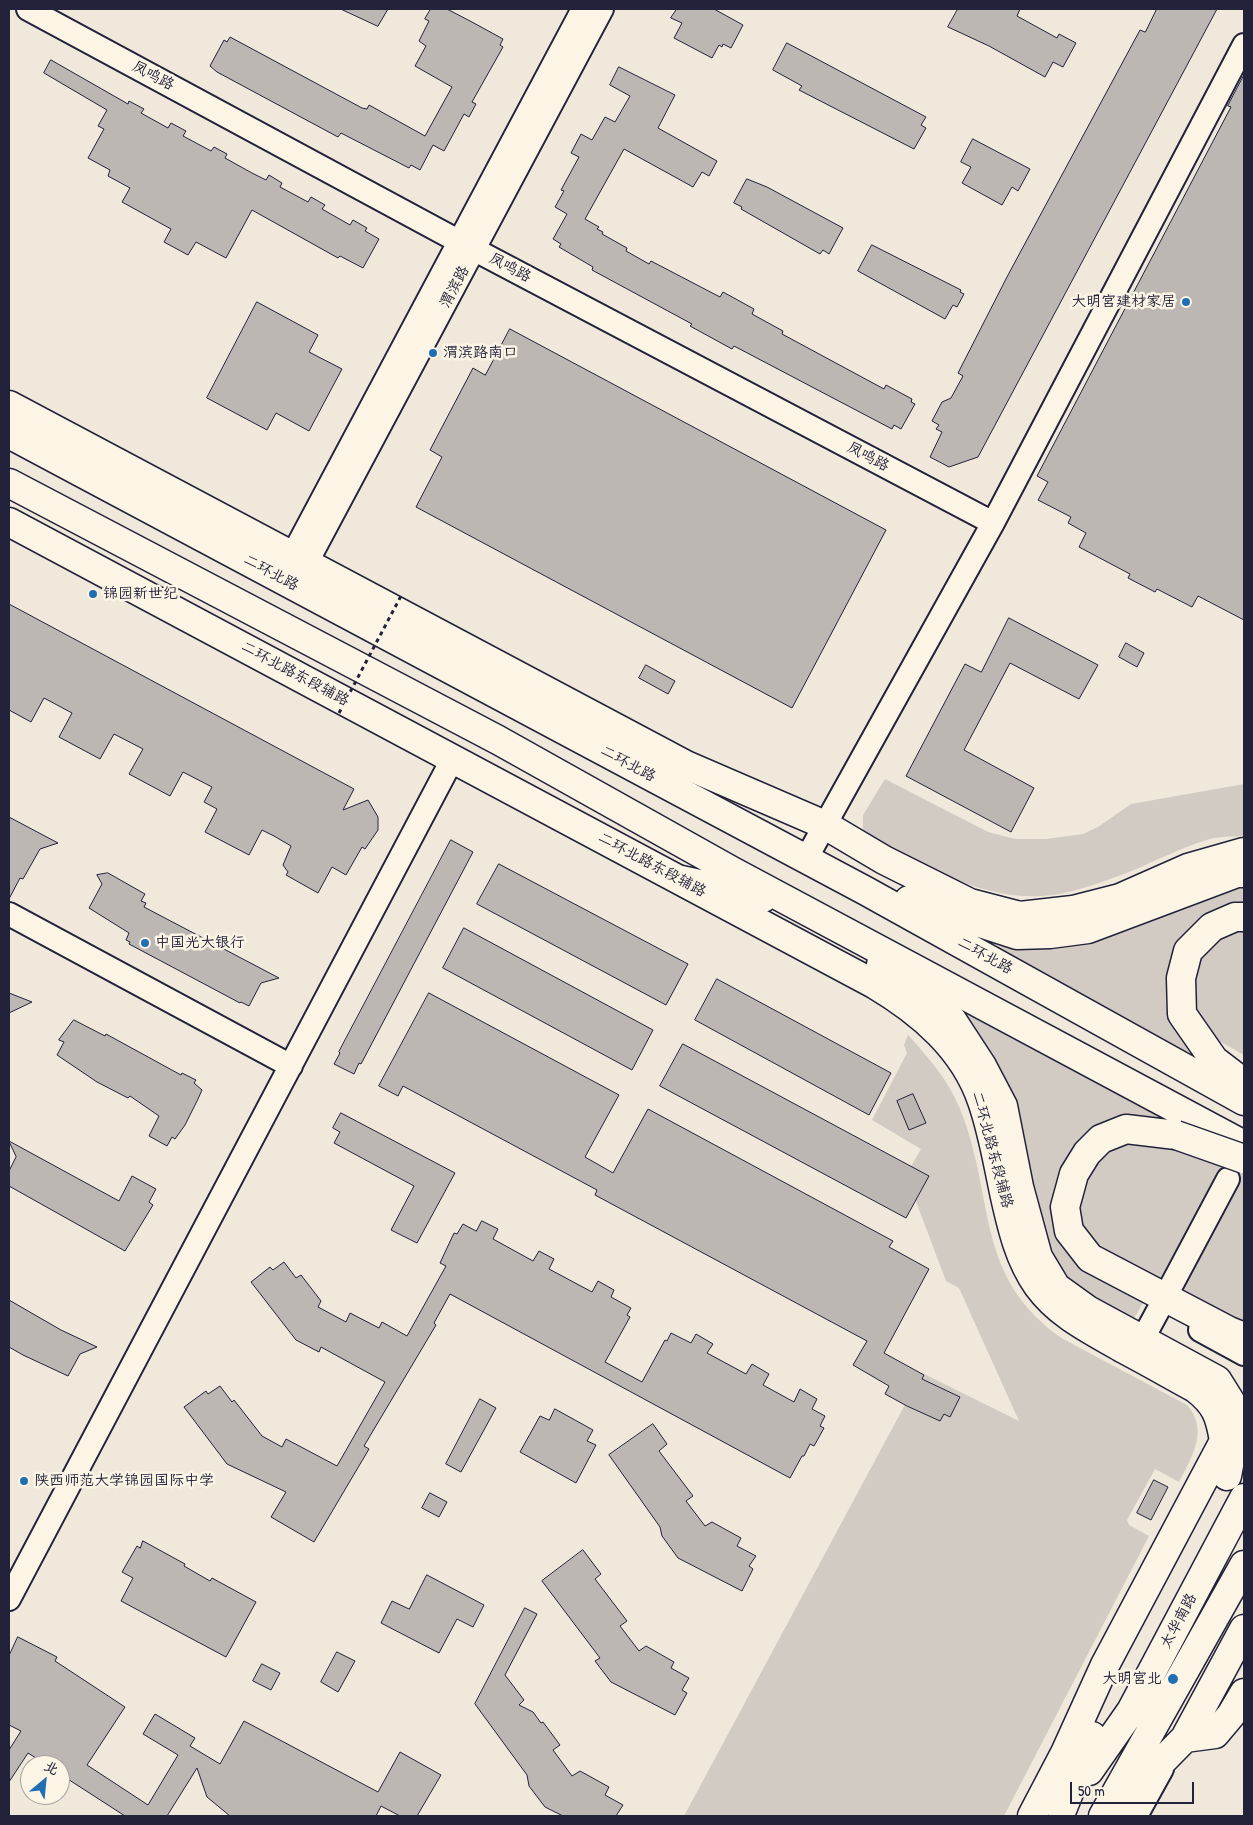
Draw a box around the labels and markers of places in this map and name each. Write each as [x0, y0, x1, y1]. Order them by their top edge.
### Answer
place label: 大明宫建材家居 [1071, 293, 1176, 311]
marker: 大明宫建材家居 [1180, 296, 1192, 308]
place label: 渭滨路南口 [443, 344, 518, 362]
marker: 渭滨路南口 [427, 347, 439, 359]
place label: 锦园新世纪 [103, 585, 178, 603]
marker: 锦园新世纪 [87, 588, 99, 600]
place label: 中国光大银行 [155, 934, 245, 952]
marker: 中国光大银行 [139, 937, 151, 949]
place label: 陕西师范大学锦园国际中学 [34, 1472, 214, 1490]
marker: 陕西师范大学锦园国际中学 [18, 1475, 30, 1487]
place label: 大明宫北 [1102, 1670, 1162, 1688]
marker: 大明宫北 [1166, 1672, 1180, 1686]

